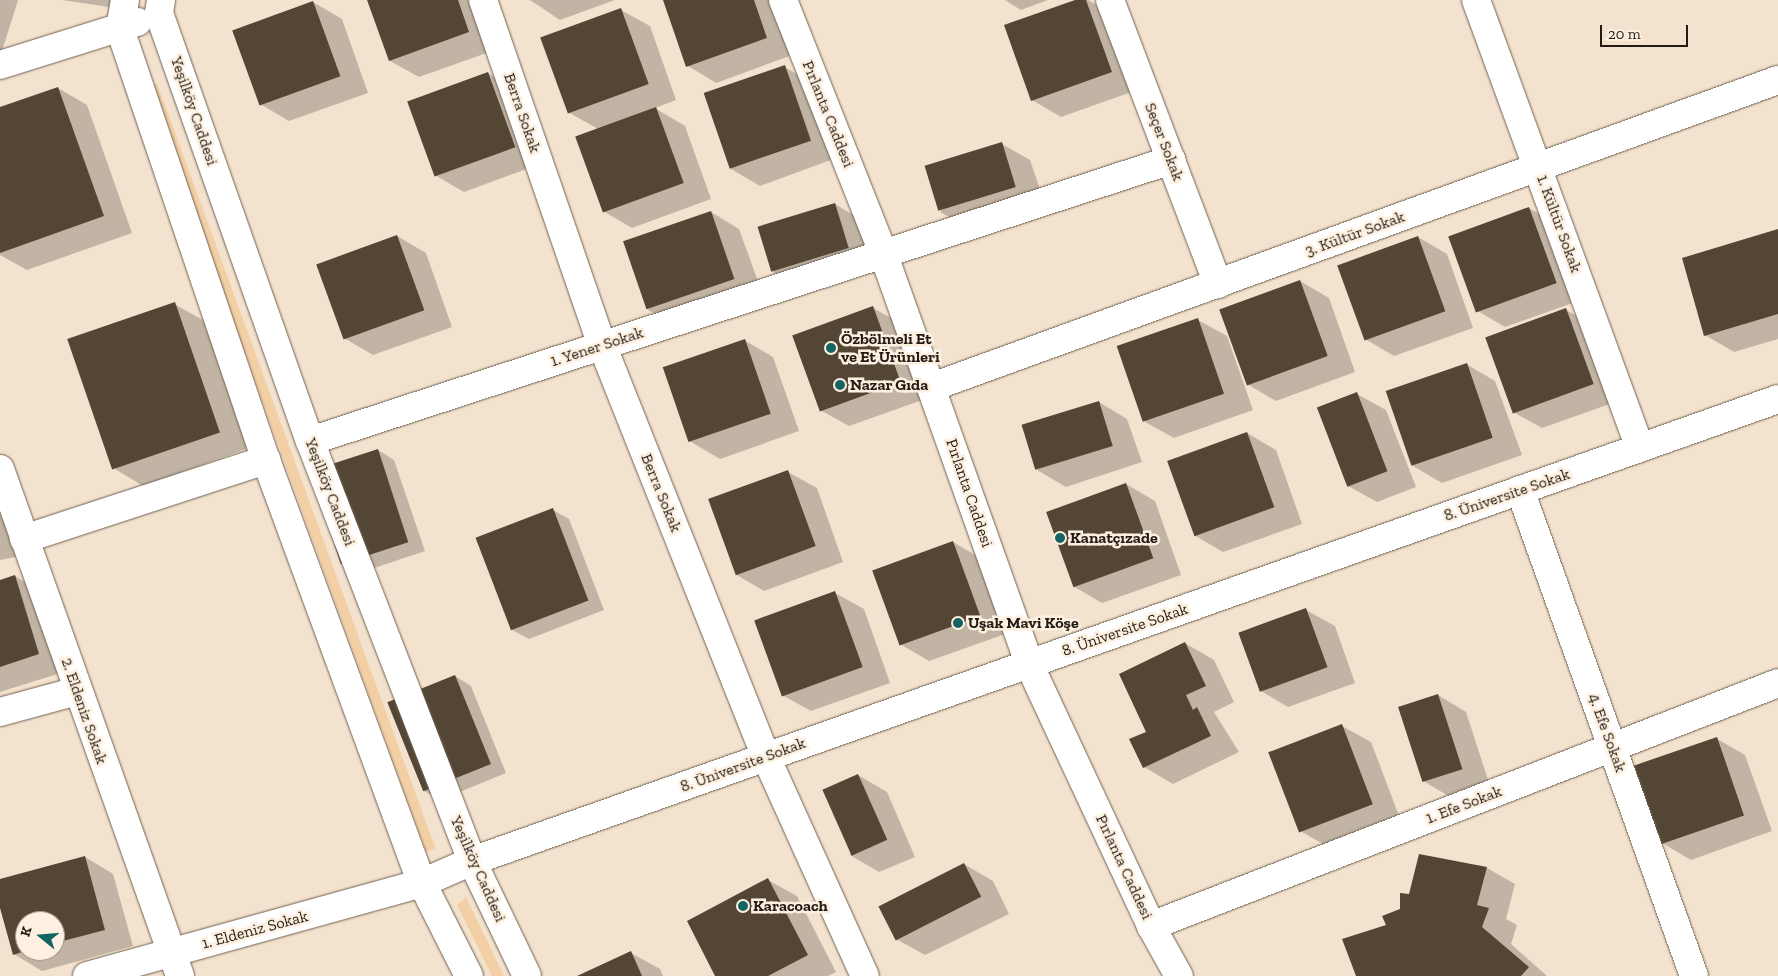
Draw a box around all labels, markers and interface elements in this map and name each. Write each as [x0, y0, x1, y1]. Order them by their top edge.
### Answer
scale bar [1603, 15, 1690, 47]
text: 20 m [1608, 25, 1641, 43]
street label: Yeşilköy Caddesi [166, 54, 222, 168]
street label: Pırlanta Caddesi [798, 58, 858, 170]
street label: Berra Sokak [499, 71, 545, 155]
street label: Seçer Sokak [1140, 100, 1188, 184]
street label: 1. Kültür Sokak [1532, 172, 1586, 276]
street label: 3. Kültür Sokak [1303, 207, 1407, 261]
street label: 1. Yener Sokak [548, 323, 646, 371]
place label: Özbölmeli Et ve Et Ürünleri [841, 329, 940, 367]
marker: Özbölmeli Et ve Et Ürünleri [825, 342, 837, 354]
place label: Nazar Gıda [850, 375, 929, 395]
marker: Nazar Gıda [834, 379, 846, 391]
street label: Yeşilköy Caddesi [301, 435, 359, 549]
street label: Pırlanta Caddesi [941, 436, 997, 550]
street label: Berra Sokak [637, 451, 685, 535]
street label: 8. Üniversite Sokak [1442, 464, 1572, 526]
place label: Kanatçızade [1070, 528, 1158, 548]
marker: Kanatçızade [1054, 532, 1066, 544]
street label: 8. Üniversite Sokak [1060, 599, 1190, 661]
place label: Uşak Mavi Köşe [968, 613, 1079, 633]
marker: Uşak Mavi Köşe [952, 617, 964, 629]
street label: 2. Eldeniz Sokak [57, 655, 111, 767]
street label: 4. Efe Sokak [1584, 691, 1630, 775]
street label: 8. Üniversite Sokak [678, 733, 808, 797]
street label: 1. Efe Sokak [1423, 782, 1505, 828]
street label: Pırlanta Caddesi [1091, 812, 1157, 922]
street label: Yeşilköy Caddesi [446, 813, 510, 925]
place label: Karacoach [753, 896, 828, 916]
marker: Karacoach [737, 900, 749, 912]
street label: 1. Eldeniz Sokak [200, 907, 310, 953]
north arrow [15, 911, 65, 961]
text: K [17, 925, 36, 939]

